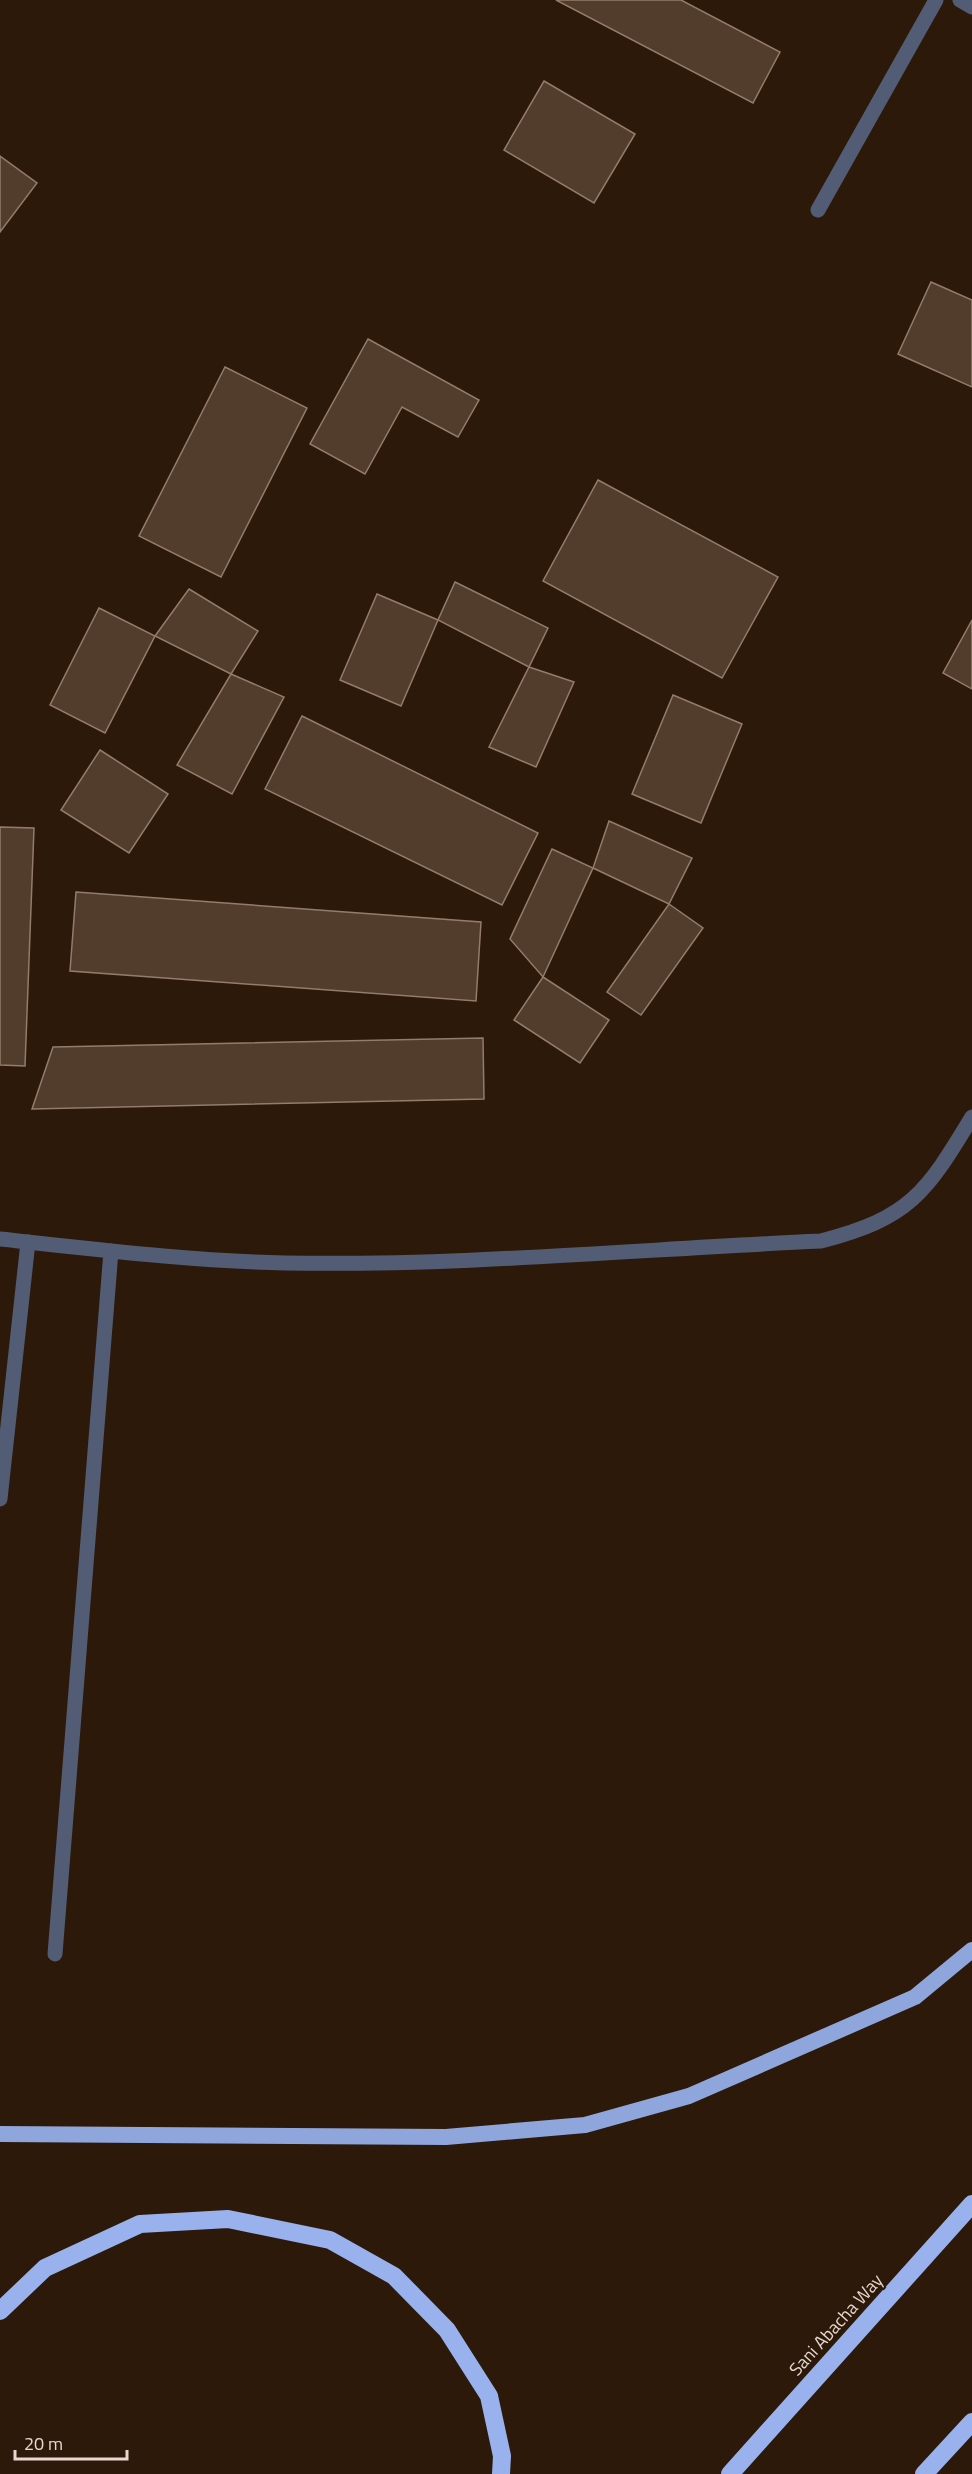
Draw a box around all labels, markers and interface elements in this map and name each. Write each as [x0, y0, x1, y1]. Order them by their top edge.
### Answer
street label: Sani Abacha Way [782, 2267, 889, 2382]
scale bar [15, 2423, 128, 2461]
text: 20 m [24, 2430, 63, 2457]

